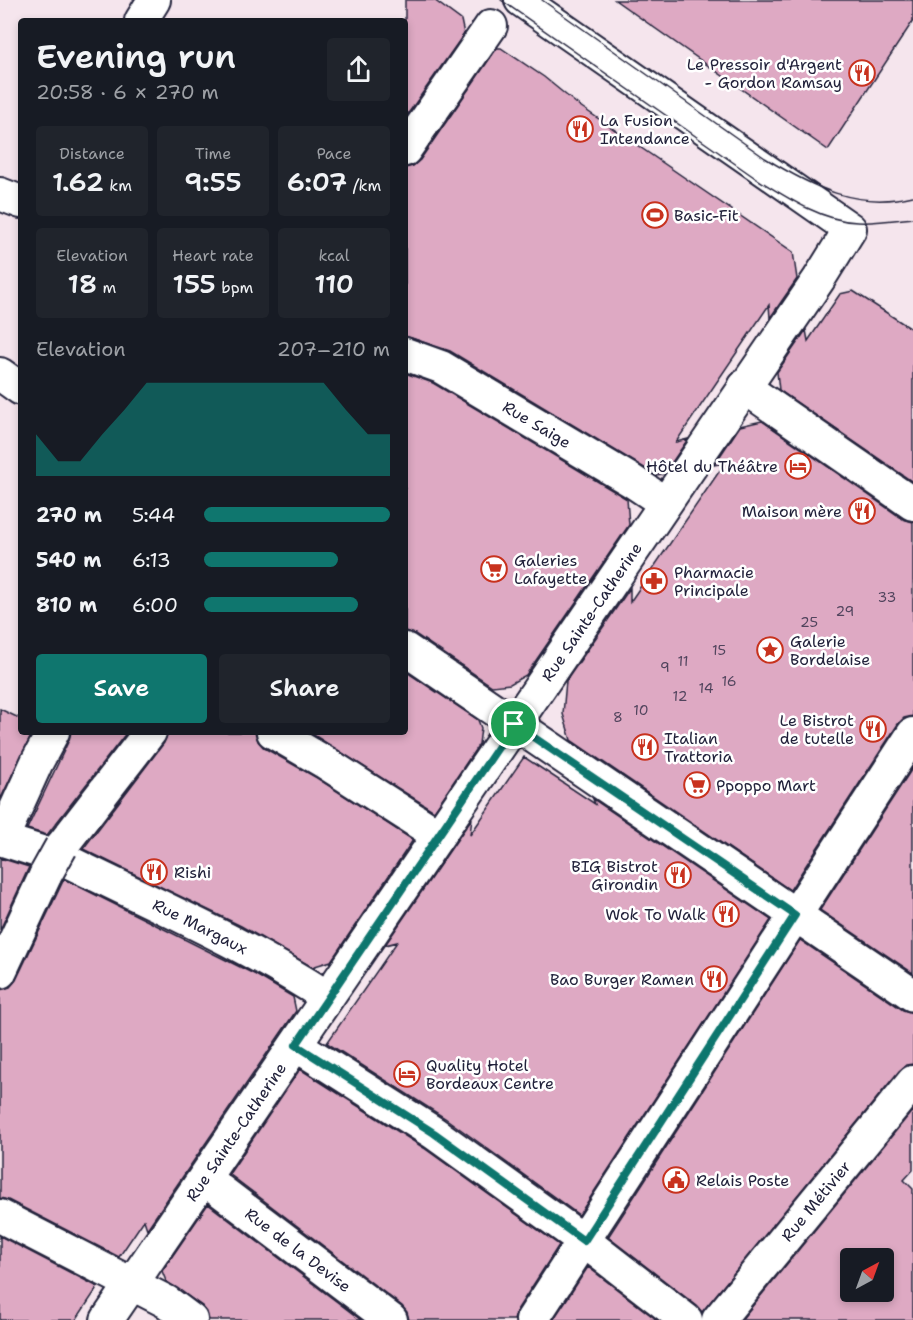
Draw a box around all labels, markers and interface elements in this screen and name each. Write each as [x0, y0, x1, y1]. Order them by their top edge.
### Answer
text: Evening run [36, 34, 236, 79]
button: share [327, 38, 390, 101]
place label: Le Pressoir d'Argent - Gordon Ramsay [687, 54, 842, 93]
restaurant icon: Le Pressoir d'Argent - Gordon Ramsay [847, 58, 877, 88]
text: 20:58 · 6 × 270 m [36, 79, 219, 105]
place label: La Fusion Intendance [600, 110, 690, 149]
restaurant icon: La Fusion Intendance [565, 114, 595, 144]
text: Distance [59, 143, 125, 164]
text: Time [195, 143, 231, 164]
text: Pace [316, 143, 352, 164]
text: 1.62 [52, 164, 104, 199]
text: 9:55 [184, 164, 242, 199]
text: 6:07 [287, 164, 347, 199]
text: km [104, 175, 132, 196]
text: /km [347, 175, 381, 196]
sports icon: Basic-Fit [640, 200, 670, 230]
place label: Basic-Fit [674, 205, 739, 226]
text: Elevation [56, 245, 128, 266]
text: Heart rate [172, 245, 254, 266]
text: kcal [318, 245, 350, 266]
text: 18 [68, 266, 97, 301]
text: 155 [173, 266, 216, 301]
text: 110 [314, 266, 354, 301]
text: m [97, 277, 116, 298]
text: bpm [216, 277, 253, 298]
text: Elevation [36, 336, 126, 362]
text: 207–210 m [277, 336, 390, 362]
street label: Rue Saige [499, 396, 575, 453]
hotel icon: Hôtel du Théâtre [783, 451, 813, 481]
place label: Hôtel du Théâtre [646, 456, 778, 477]
restaurant icon: Maison mère [847, 496, 877, 526]
place label: Maison mère [742, 501, 842, 522]
text: 270 m [36, 502, 102, 528]
text: 5:44 [132, 502, 175, 528]
street label: Rue Sainte-Catherine [537, 538, 646, 685]
text: 540 m [36, 547, 101, 573]
text: 6:13 [132, 547, 171, 573]
place label: Galeries Lafayette [514, 550, 587, 589]
supermarket icon: Galeries Lafayette [479, 554, 509, 584]
place label: Pharmacie Principale [674, 562, 754, 601]
pharmacy icon: Pharmacie Principale [639, 566, 669, 596]
house number: 33 [878, 588, 896, 606]
text: 810 m [36, 592, 97, 618]
text: 6:00 [132, 592, 178, 618]
house number: 29 [836, 602, 854, 620]
house number: 25 [800, 613, 818, 631]
place label: Galerie Bordelaise [790, 631, 870, 670]
place icon: Galerie Bordelaise [755, 635, 785, 665]
house number: 15 [712, 641, 726, 659]
house number: 11 [677, 652, 689, 670]
button: Save [36, 654, 207, 723]
button: Share [219, 654, 390, 723]
house number: 9 [660, 658, 670, 676]
house number: 16 [721, 672, 737, 690]
house number: 14 [698, 679, 714, 697]
house number: 12 [673, 687, 687, 705]
pin [488, 698, 539, 749]
house number: 10 [633, 701, 649, 719]
icon: arrive [497, 707, 530, 740]
house number: 8 [613, 708, 623, 726]
place label: Le Bistrot de tutelle [780, 710, 854, 749]
restaurant icon: Le Bistrot de tutelle [858, 714, 888, 744]
place label: Italian Trattoria [664, 728, 733, 767]
restaurant icon: Italian Trattoria [630, 732, 660, 762]
supermarket icon: Ppoppo Mart [682, 770, 712, 800]
place label: Ppoppo Mart [716, 775, 816, 796]
place label: BIG Bistrot Girondin [571, 856, 658, 895]
restaurant icon: Rishi [139, 857, 169, 887]
restaurant icon: BIG Bistrot Girondin [663, 860, 693, 890]
place label: Rishi [174, 862, 211, 883]
street label: Rue Margaux [149, 894, 251, 959]
restaurant icon: Wok To Walk [711, 899, 741, 929]
place label: Wok To Walk [605, 904, 706, 925]
restaurant icon: Bao Burger Ramen [699, 964, 729, 994]
place label: Bao Burger Ramen [550, 969, 694, 990]
place label: Quality Hotel Bordeaux Centre [426, 1055, 554, 1094]
street label: Rue Sainte-Catherine [181, 1058, 291, 1205]
hotel icon: Quality Hotel Bordeaux Centre [392, 1059, 422, 1089]
street label: Rue Métivier [776, 1156, 855, 1246]
public building icon: Relais Poste [661, 1165, 691, 1195]
place label: Relais Poste [696, 1170, 789, 1191]
street label: Rue de la Devise [241, 1203, 355, 1297]
north arrow [840, 1248, 894, 1302]
map controls [840, 1248, 894, 1302]

